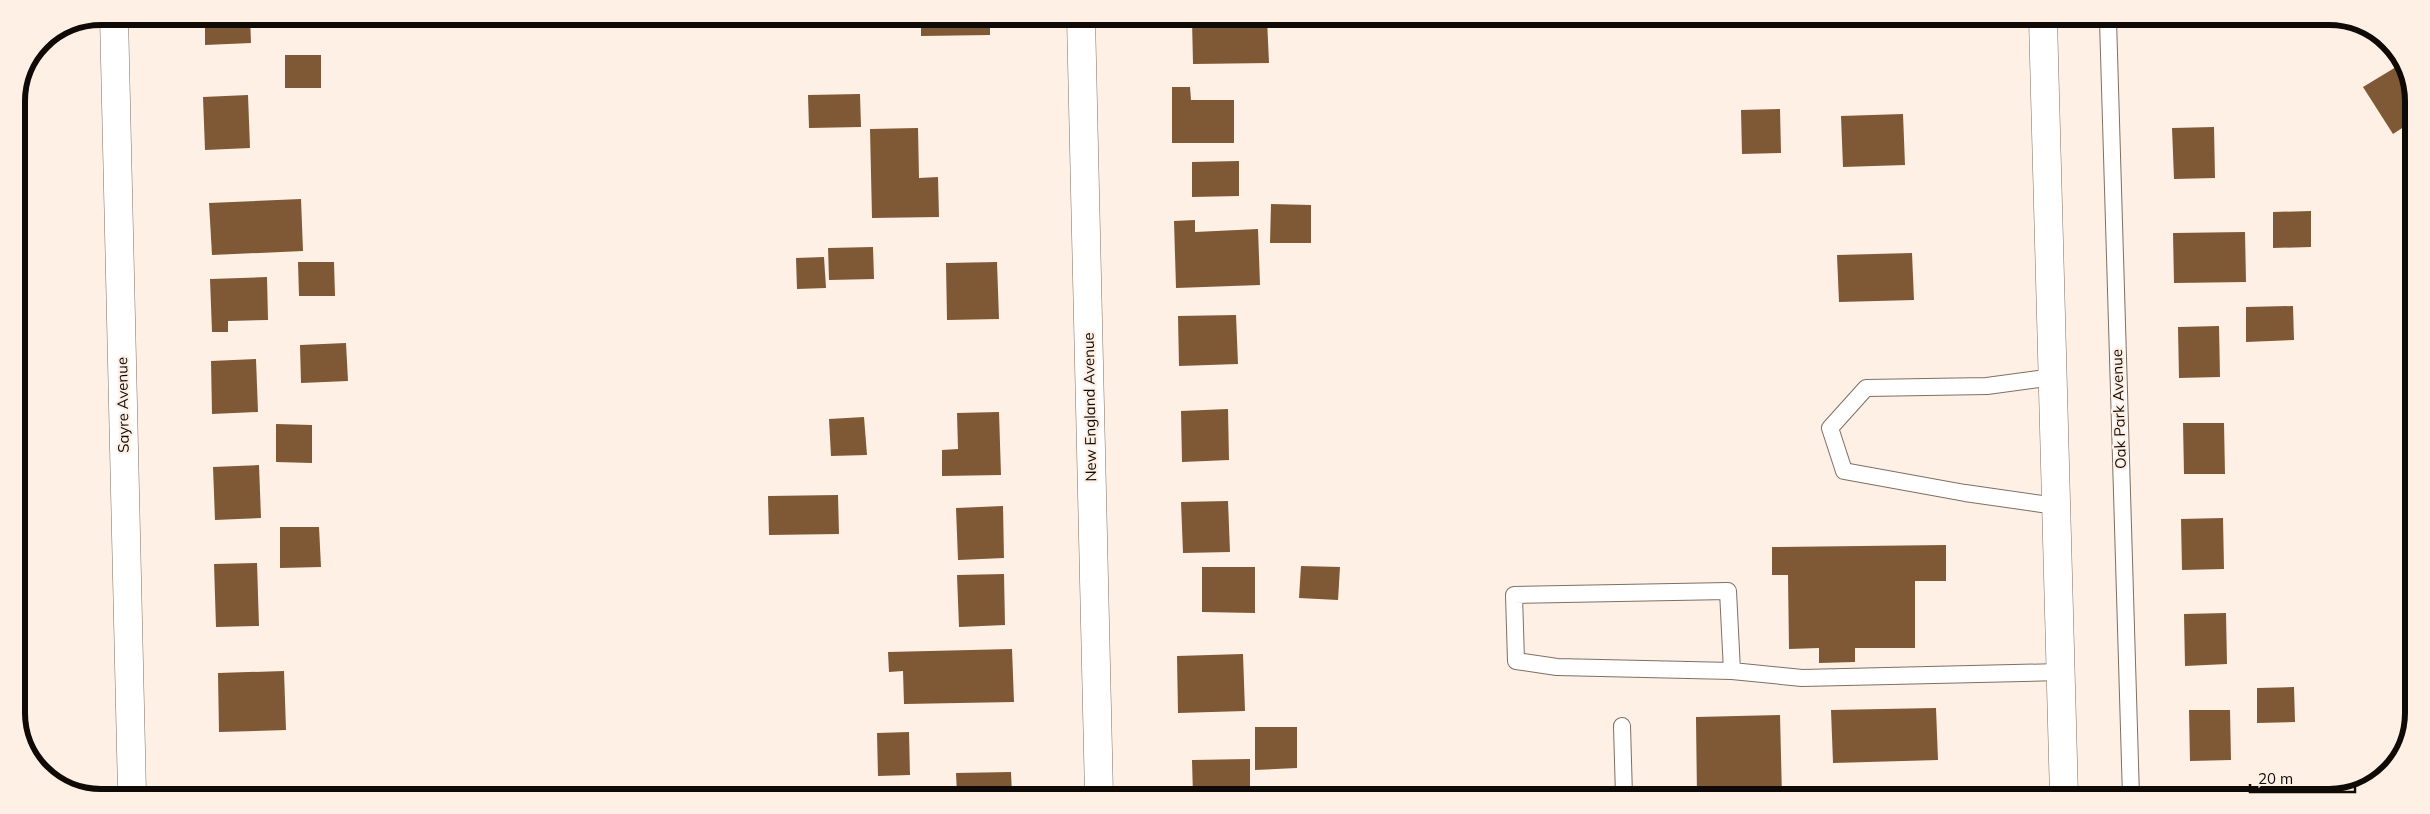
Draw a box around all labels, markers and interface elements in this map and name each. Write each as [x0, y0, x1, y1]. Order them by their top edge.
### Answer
street label: New England Avenue [1079, 332, 1100, 482]
street label: Oak Park Avenue [2107, 349, 2130, 469]
street label: Sayre Avenue [112, 357, 133, 453]
scale bar [2250, 762, 2355, 794]
text: 20 m [2258, 769, 2293, 788]

